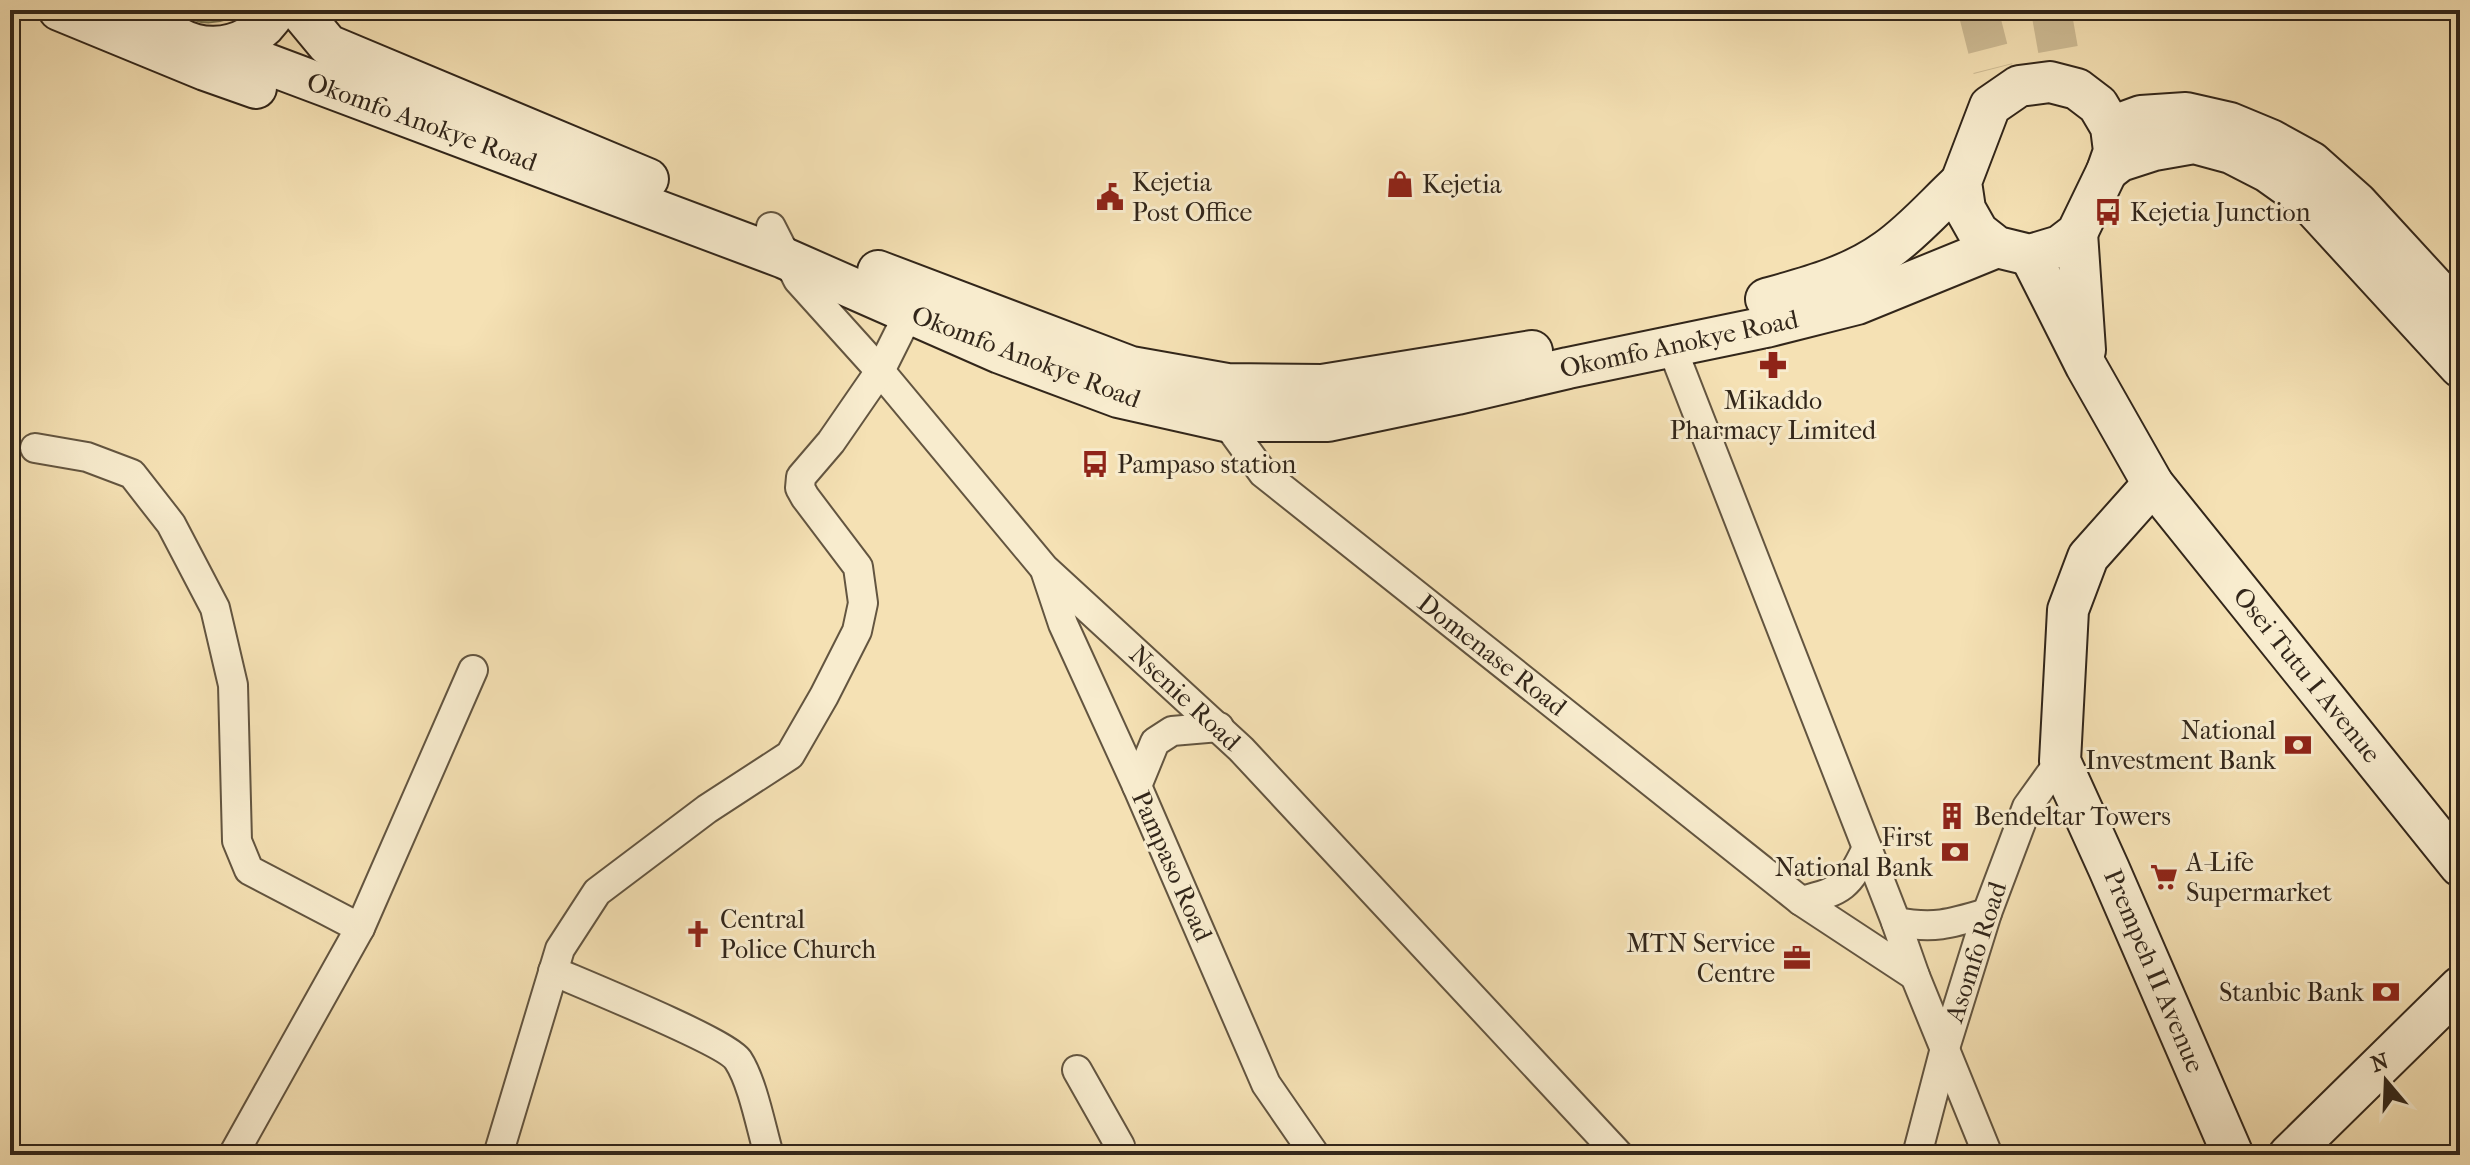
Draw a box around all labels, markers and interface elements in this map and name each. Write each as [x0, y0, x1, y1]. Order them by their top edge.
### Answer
street label: Okomfo Anokye Road [303, 66, 542, 178]
place label: Kejetia Post Office [1132, 167, 1253, 228]
shop icon: Kejetia [1385, 169, 1415, 199]
place label: Kejetia [1422, 169, 1503, 200]
public building icon: Kejetia Post Office [1095, 182, 1125, 212]
bus stop icon: Kejetia Junction [2093, 197, 2123, 227]
place label: Kejetia Junction [2130, 197, 2311, 228]
street label: Okomfo Anokye Road [907, 299, 1146, 415]
street label: Okomfo Anokye Road [1557, 303, 1802, 384]
pharmacy icon: Mikaddo Pharmacy Limited [1758, 350, 1788, 380]
place label: Mikaddo Pharmacy Limited [1670, 385, 1877, 446]
bus stop icon: Pampaso station [1080, 449, 1110, 479]
place label: Pampaso station [1117, 449, 1296, 480]
street label: Osei Tutu I Avenue [2227, 581, 2387, 769]
street label: Domenase Road [1411, 587, 1573, 723]
street label: Nsenie Road [1123, 639, 1248, 758]
place label: National Investment Bank [2085, 715, 2277, 776]
bank icon: National Investment Bank [2283, 730, 2313, 760]
street label: Pampaso Road [1125, 786, 1219, 947]
building icon: Bendeltar Towers [1937, 801, 1967, 831]
place label: Bendeltar Towers [1974, 801, 2171, 832]
place label: First National Bank [1775, 822, 1934, 883]
bank icon: First National Bank [1940, 837, 1970, 867]
place label: A-Life Supermarket [2185, 847, 2332, 908]
supermarket icon: A-Life Supermarket [2149, 862, 2179, 892]
street label: Prempeh II Avenue [2097, 865, 2211, 1077]
street label: Asomfo Road [1938, 877, 2014, 1027]
place label: Central Police Church [720, 904, 876, 965]
church icon: Central Police Church [683, 919, 713, 949]
place label: MTN Service Centre [1626, 928, 1775, 989]
office icon: MTN Service Centre [1782, 943, 1812, 973]
place label: Stanbic Bank [2219, 977, 2365, 1008]
bank icon: Stanbic Bank [2371, 977, 2401, 1007]
north arrow [2346, 1041, 2426, 1121]
text: N [2368, 1048, 2392, 1078]

